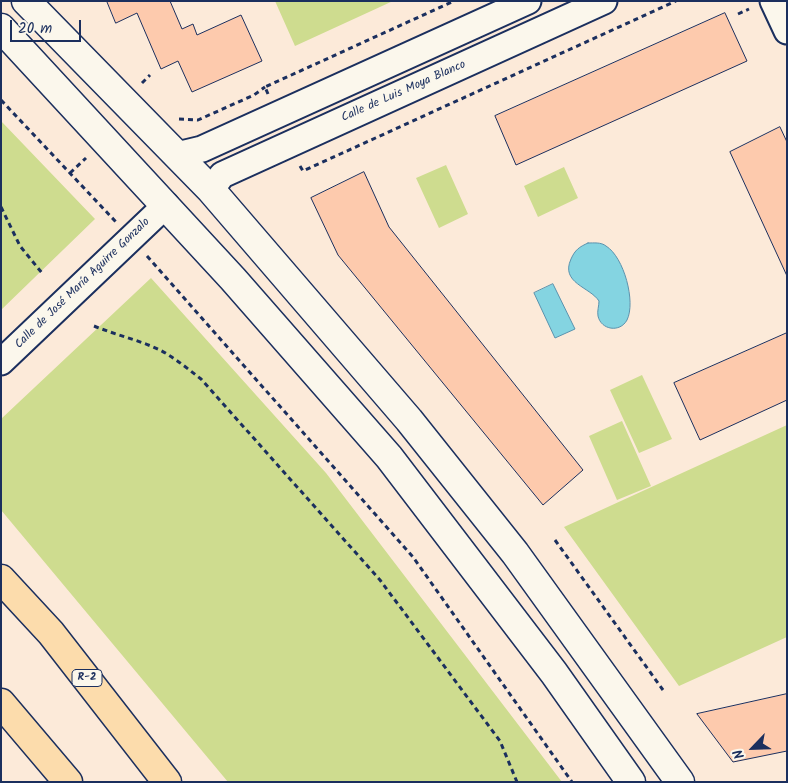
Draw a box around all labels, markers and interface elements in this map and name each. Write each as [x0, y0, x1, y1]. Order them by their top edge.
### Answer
scale bar [12, 10, 84, 42]
text: 20 m [18, 17, 52, 41]
street label: Calle de Luis Moya Blanco [340, 58, 468, 126]
street label: Calle de José María Aguirre Gonzalo [13, 216, 153, 352]
road number: R-2 [72, 670, 102, 686]
north arrow [728, 723, 778, 773]
text: N [727, 746, 751, 763]

